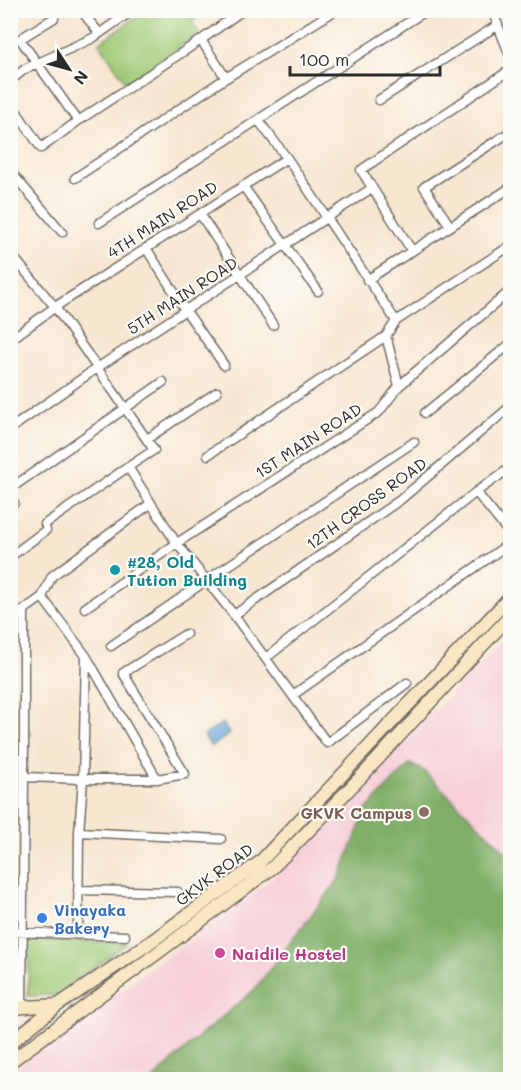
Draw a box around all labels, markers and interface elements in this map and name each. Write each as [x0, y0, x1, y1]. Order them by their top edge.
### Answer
north arrow [39, 39, 99, 99]
scale bar [290, 39, 440, 77]
text: 100 m [299, 47, 349, 71]
text: N [69, 67, 94, 89]
street label: 4TH MAIN ROAD [103, 175, 221, 263]
street label: 5TH MAIN ROAD [123, 251, 241, 339]
street label: 1ST MAIN ROAD [251, 398, 365, 482]
street label: 12TH CROSS ROAD [302, 452, 430, 554]
place label: #28, Old Tution Building [127, 551, 247, 590]
marker: #28, Old Tution Building [108, 563, 122, 577]
place label: GKVK Campus [301, 802, 412, 823]
marker: GKVK Campus [417, 805, 431, 819]
street label: GKVK ROAD [171, 838, 257, 910]
place label: Vinayaka Bakery [54, 899, 126, 938]
marker: Vinayaka Bakery [35, 911, 49, 925]
place label: Naidile Hostel [232, 943, 346, 964]
marker: Naidile Hostel [213, 946, 227, 960]

